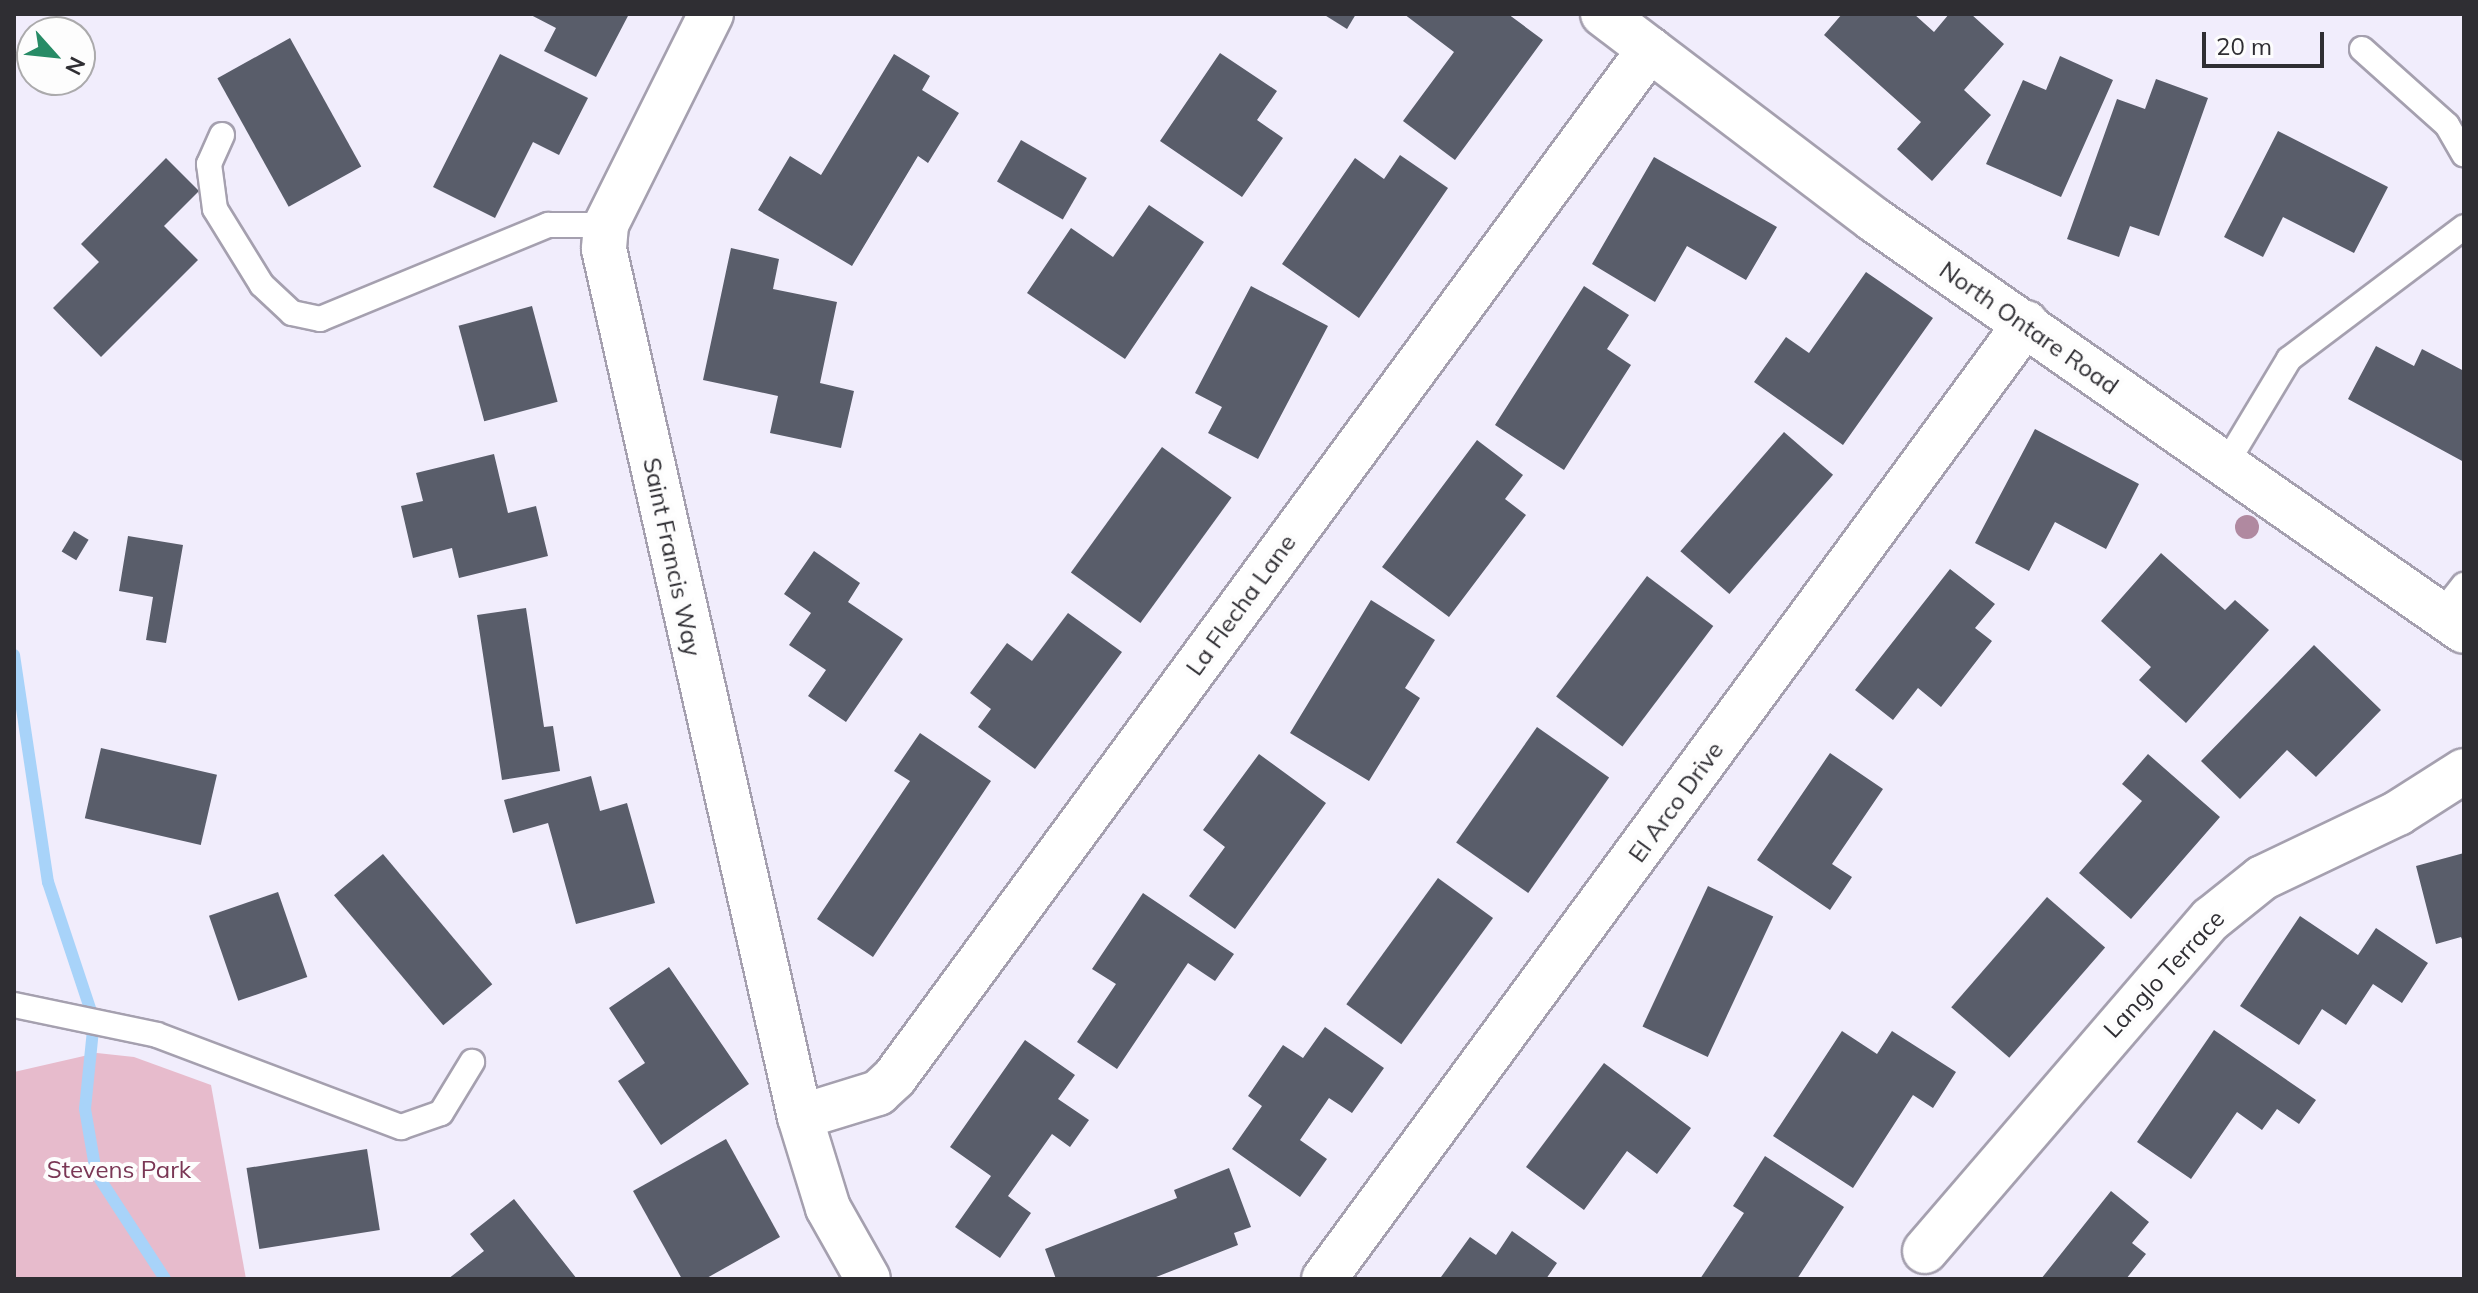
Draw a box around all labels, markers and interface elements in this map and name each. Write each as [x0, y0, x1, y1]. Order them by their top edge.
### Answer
north arrow [16, 16, 96, 96]
scale bar [2206, 16, 2328, 66]
text: 20 m [2216, 31, 2272, 61]
text: N [59, 52, 92, 80]
street label: North Ontare Road [1934, 255, 2124, 401]
street label: Saint Francis Way [637, 455, 707, 659]
street label: La Flecha Lane [1180, 529, 1302, 681]
street label: El Arco Drive [1623, 736, 1729, 868]
street label: Langlo Terrace [2098, 904, 2230, 1044]
park label: Stevens Park [47, 1156, 191, 1184]

